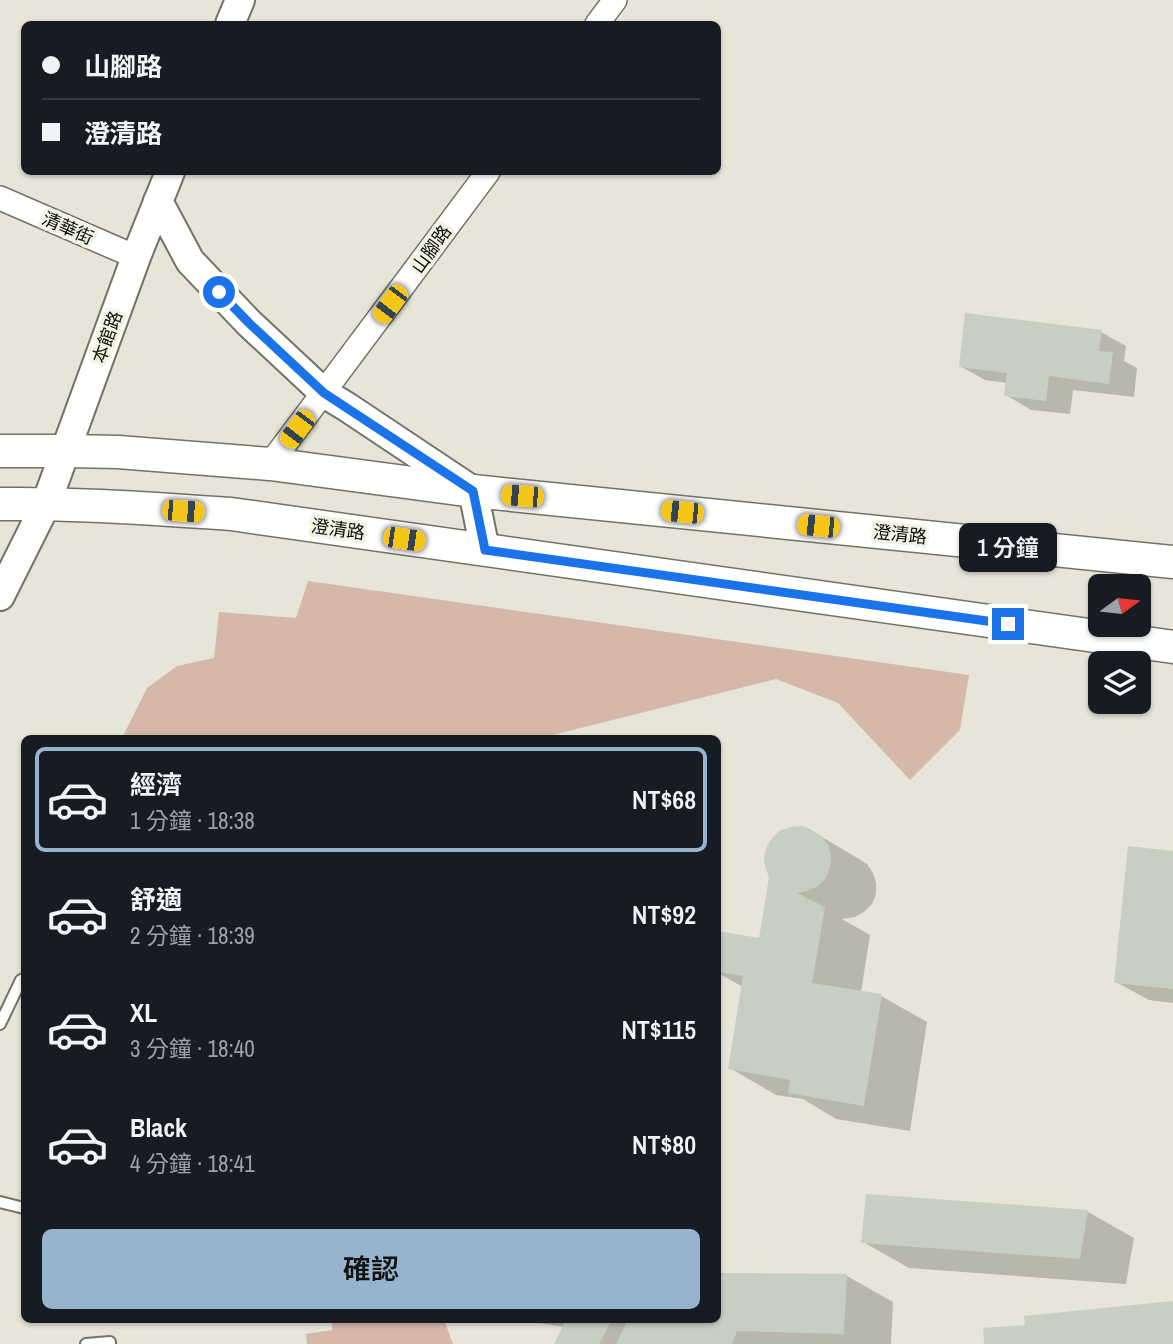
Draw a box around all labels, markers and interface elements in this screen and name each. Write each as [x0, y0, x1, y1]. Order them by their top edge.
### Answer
text: 山腳路 [84, 49, 162, 84]
text: 澄清路 [84, 116, 162, 151]
street label: 清華街 [38, 206, 98, 250]
street label: 山腳路 [405, 220, 457, 278]
route start [203, 276, 235, 308]
car [369, 281, 412, 327]
street label: 本館路 [86, 307, 128, 367]
car [276, 406, 319, 452]
car [501, 484, 544, 508]
car [162, 499, 205, 523]
car [661, 499, 704, 525]
street label: 澄清路 [310, 513, 366, 545]
car [797, 513, 840, 539]
street label: 澄清路 [872, 519, 928, 549]
callout: 1 分鐘 [959, 522, 1057, 572]
car [382, 526, 427, 552]
text: 1 分鐘 [977, 532, 1039, 563]
north arrow [1088, 574, 1152, 637]
map controls [1088, 574, 1151, 714]
route end [992, 608, 1024, 640]
button: layers [1088, 651, 1151, 714]
text: 經濟 [130, 767, 182, 802]
icon: car [46, 768, 109, 831]
text: NT$68 [632, 782, 696, 817]
text: 1 分鐘 · 18:38 [130, 805, 255, 836]
text: 舒適 [130, 882, 182, 917]
icon: car [46, 883, 109, 946]
text: NT$92 [632, 897, 696, 932]
text: 2 分鐘 · 18:39 [130, 920, 255, 951]
text: XL [130, 995, 157, 1030]
icon: car [46, 998, 109, 1061]
text: NT$115 [621, 1012, 696, 1047]
text: 3 分鐘 · 18:40 [130, 1033, 255, 1064]
text: Black [130, 1110, 187, 1145]
icon: car [46, 1113, 109, 1176]
text: NT$80 [632, 1127, 696, 1162]
text: 4 分鐘 · 18:41 [130, 1148, 255, 1179]
button: 確認 [42, 1229, 700, 1309]

